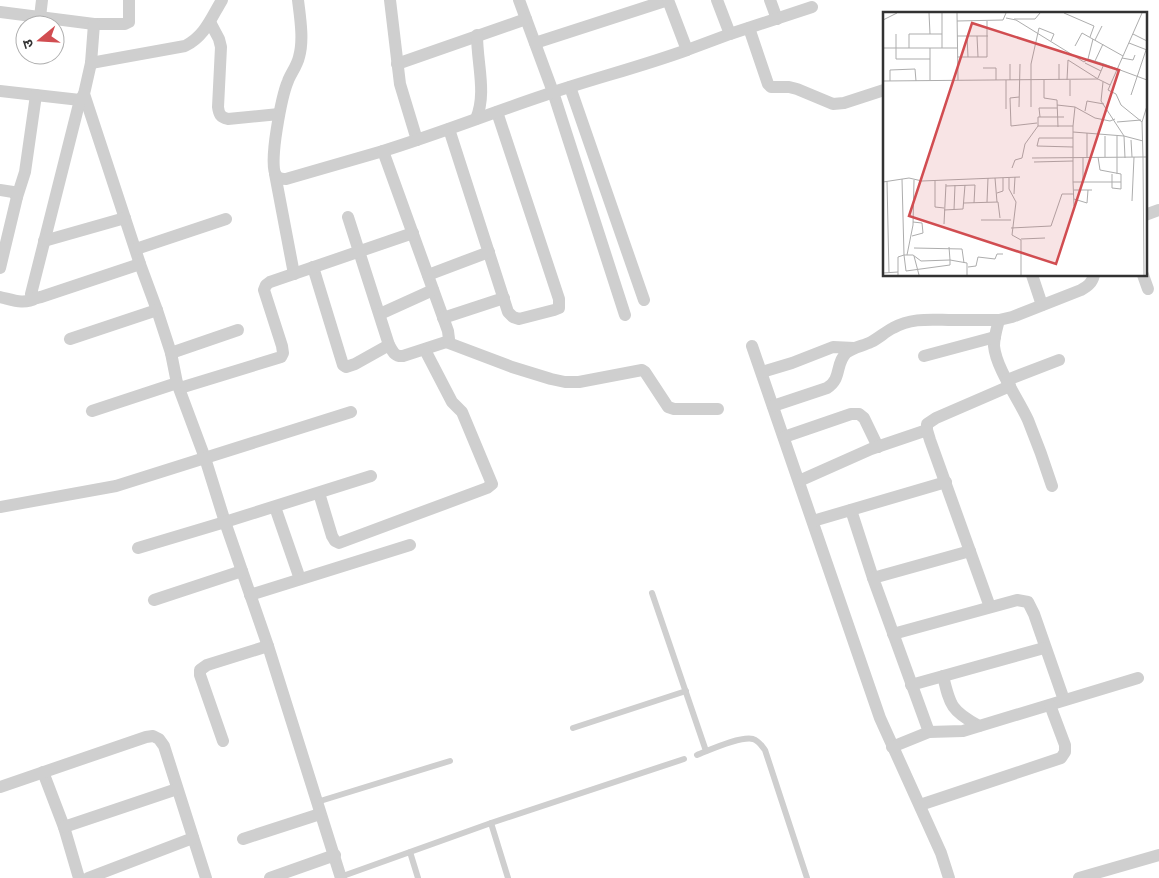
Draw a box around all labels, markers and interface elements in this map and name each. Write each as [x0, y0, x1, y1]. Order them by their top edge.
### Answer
inset map [883, 12, 1146, 276]
north arrow [15, 15, 65, 65]
text: उ [18, 37, 37, 51]

